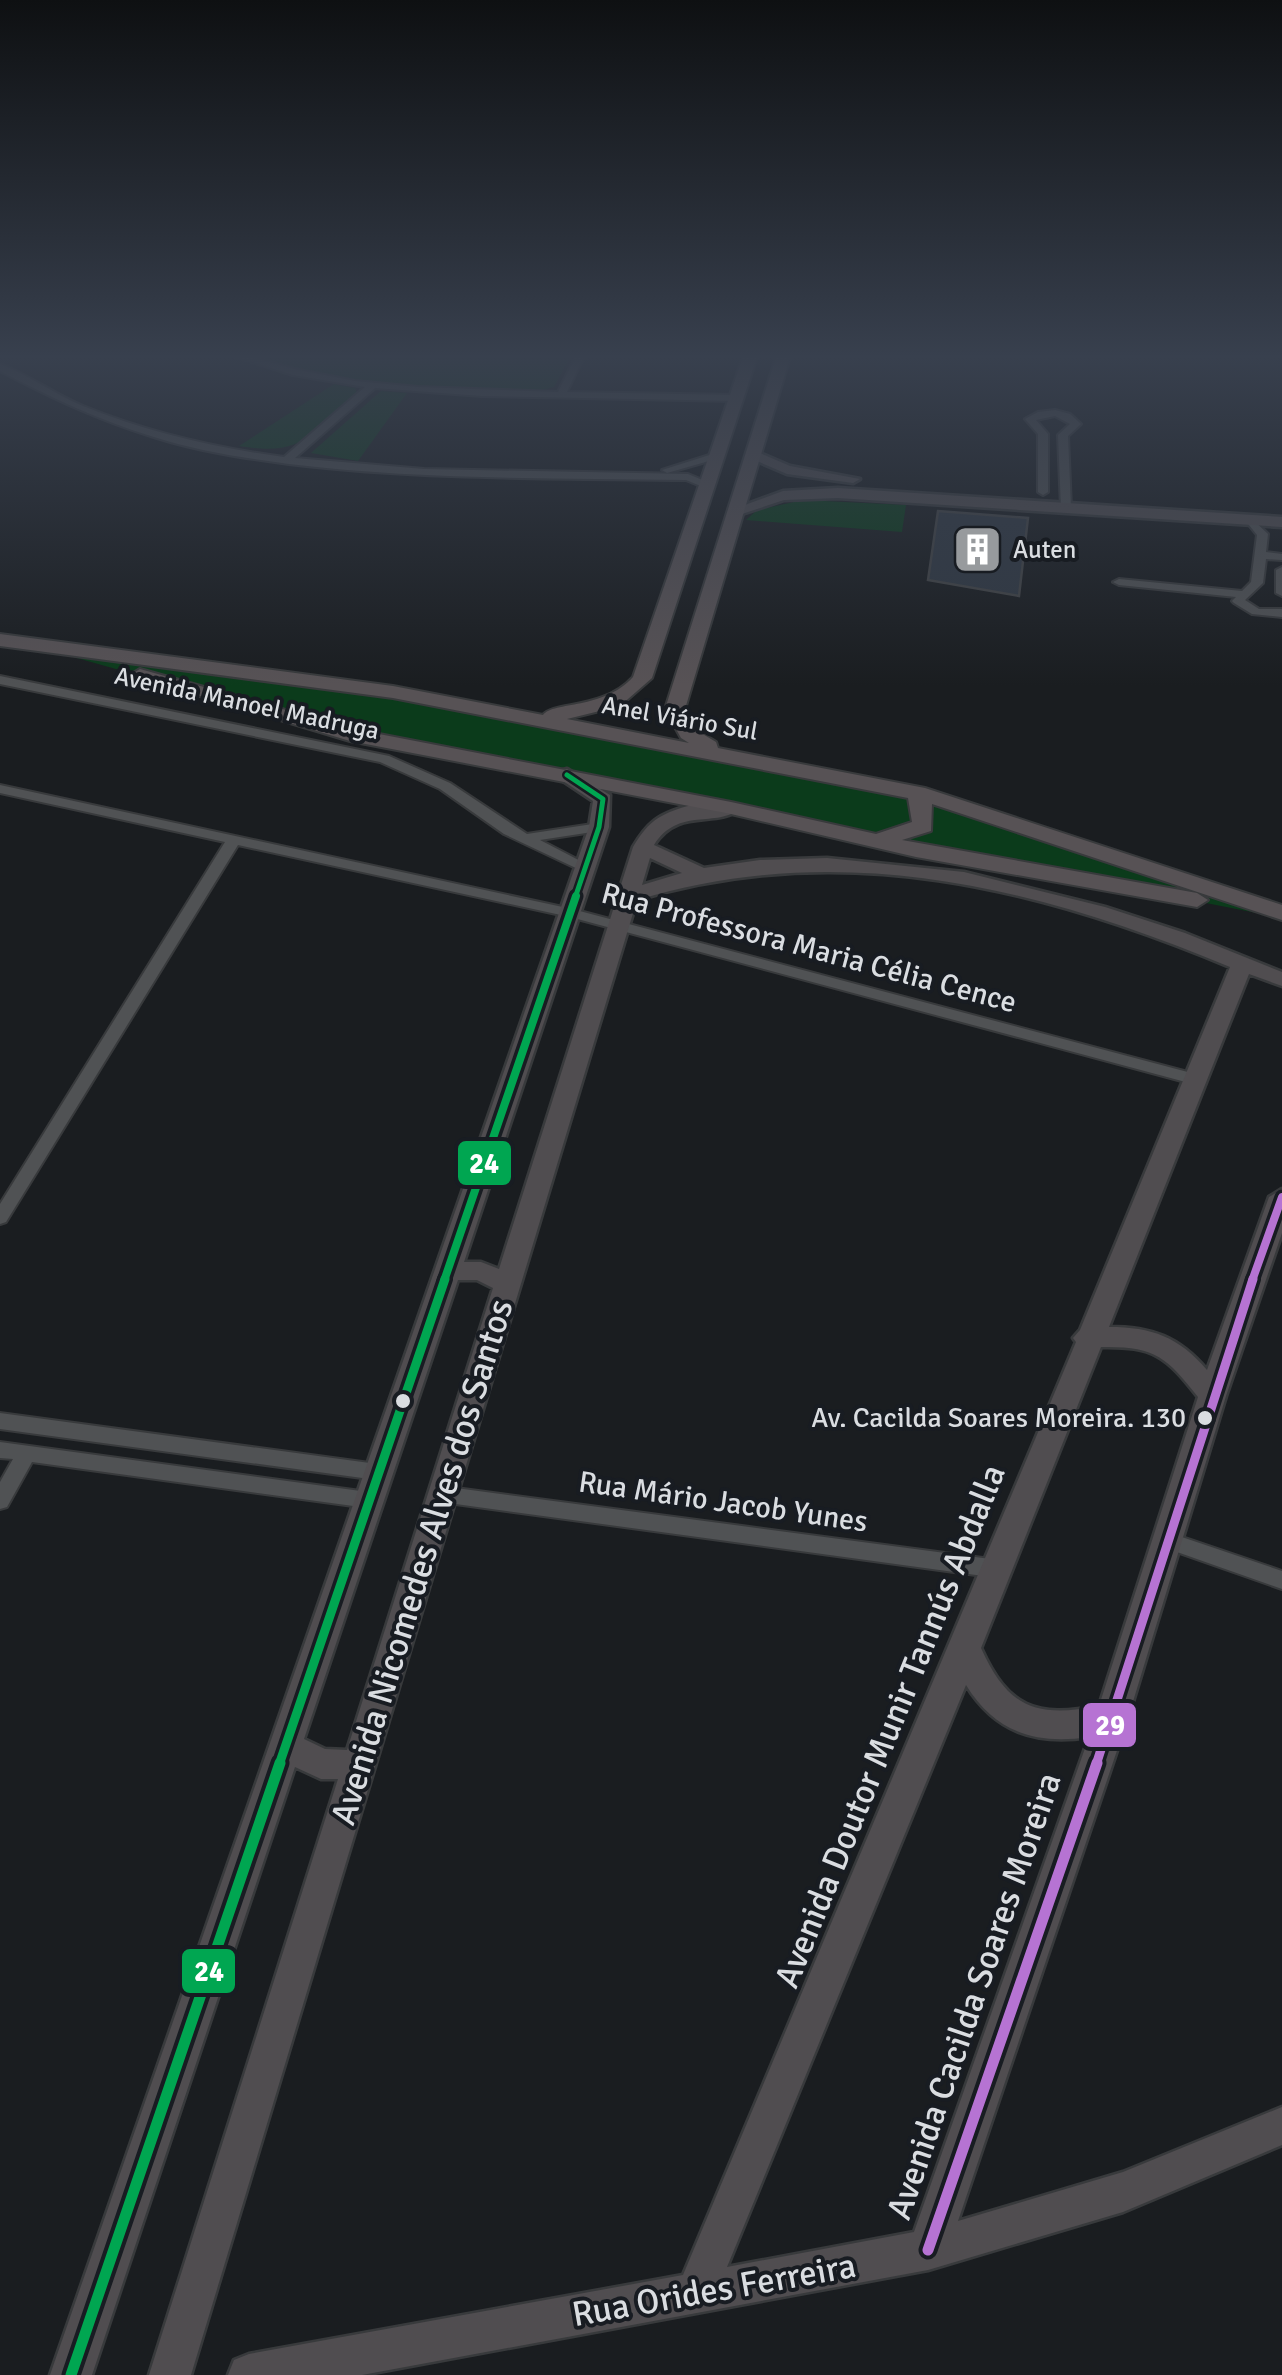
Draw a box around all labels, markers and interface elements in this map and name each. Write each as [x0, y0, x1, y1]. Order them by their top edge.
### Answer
building icon: Auten [952, 523, 1004, 575]
place label: Auten [1013, 534, 1076, 565]
street label: Avenida Manoel Madruga [112, 660, 382, 746]
street label: Anel Viário Sul [600, 689, 760, 747]
street label: Rua Professora Maria Célia Cence [598, 875, 1020, 1021]
line badge: 24 [456, 1139, 513, 1187]
text: 24 [469, 1147, 499, 1181]
street label: Avenida Nicomedes Alves dos Santos [321, 1294, 523, 1830]
unlabelled marker [393, 1391, 413, 1411]
place label: Av. Cacilda Soares Moreira. 130 [811, 1401, 1186, 1435]
marker: Av. Cacilda Soares Moreira. 130 [1195, 1408, 1215, 1428]
street label: Avenida Doutor Munir Tannús Abdalla [765, 1458, 1015, 1994]
street label: Rua Mário Jacob Yunes [576, 1463, 870, 1541]
line badge: 29 [1081, 1701, 1138, 1749]
text: 29 [1095, 1709, 1125, 1743]
street label: Avenida Cacilda Soares Moreira [877, 1767, 1071, 2225]
line badge: 24 [180, 1947, 237, 1995]
text: 24 [194, 1955, 224, 1989]
street label: Rua Orides Ferreira [569, 2244, 859, 2336]

